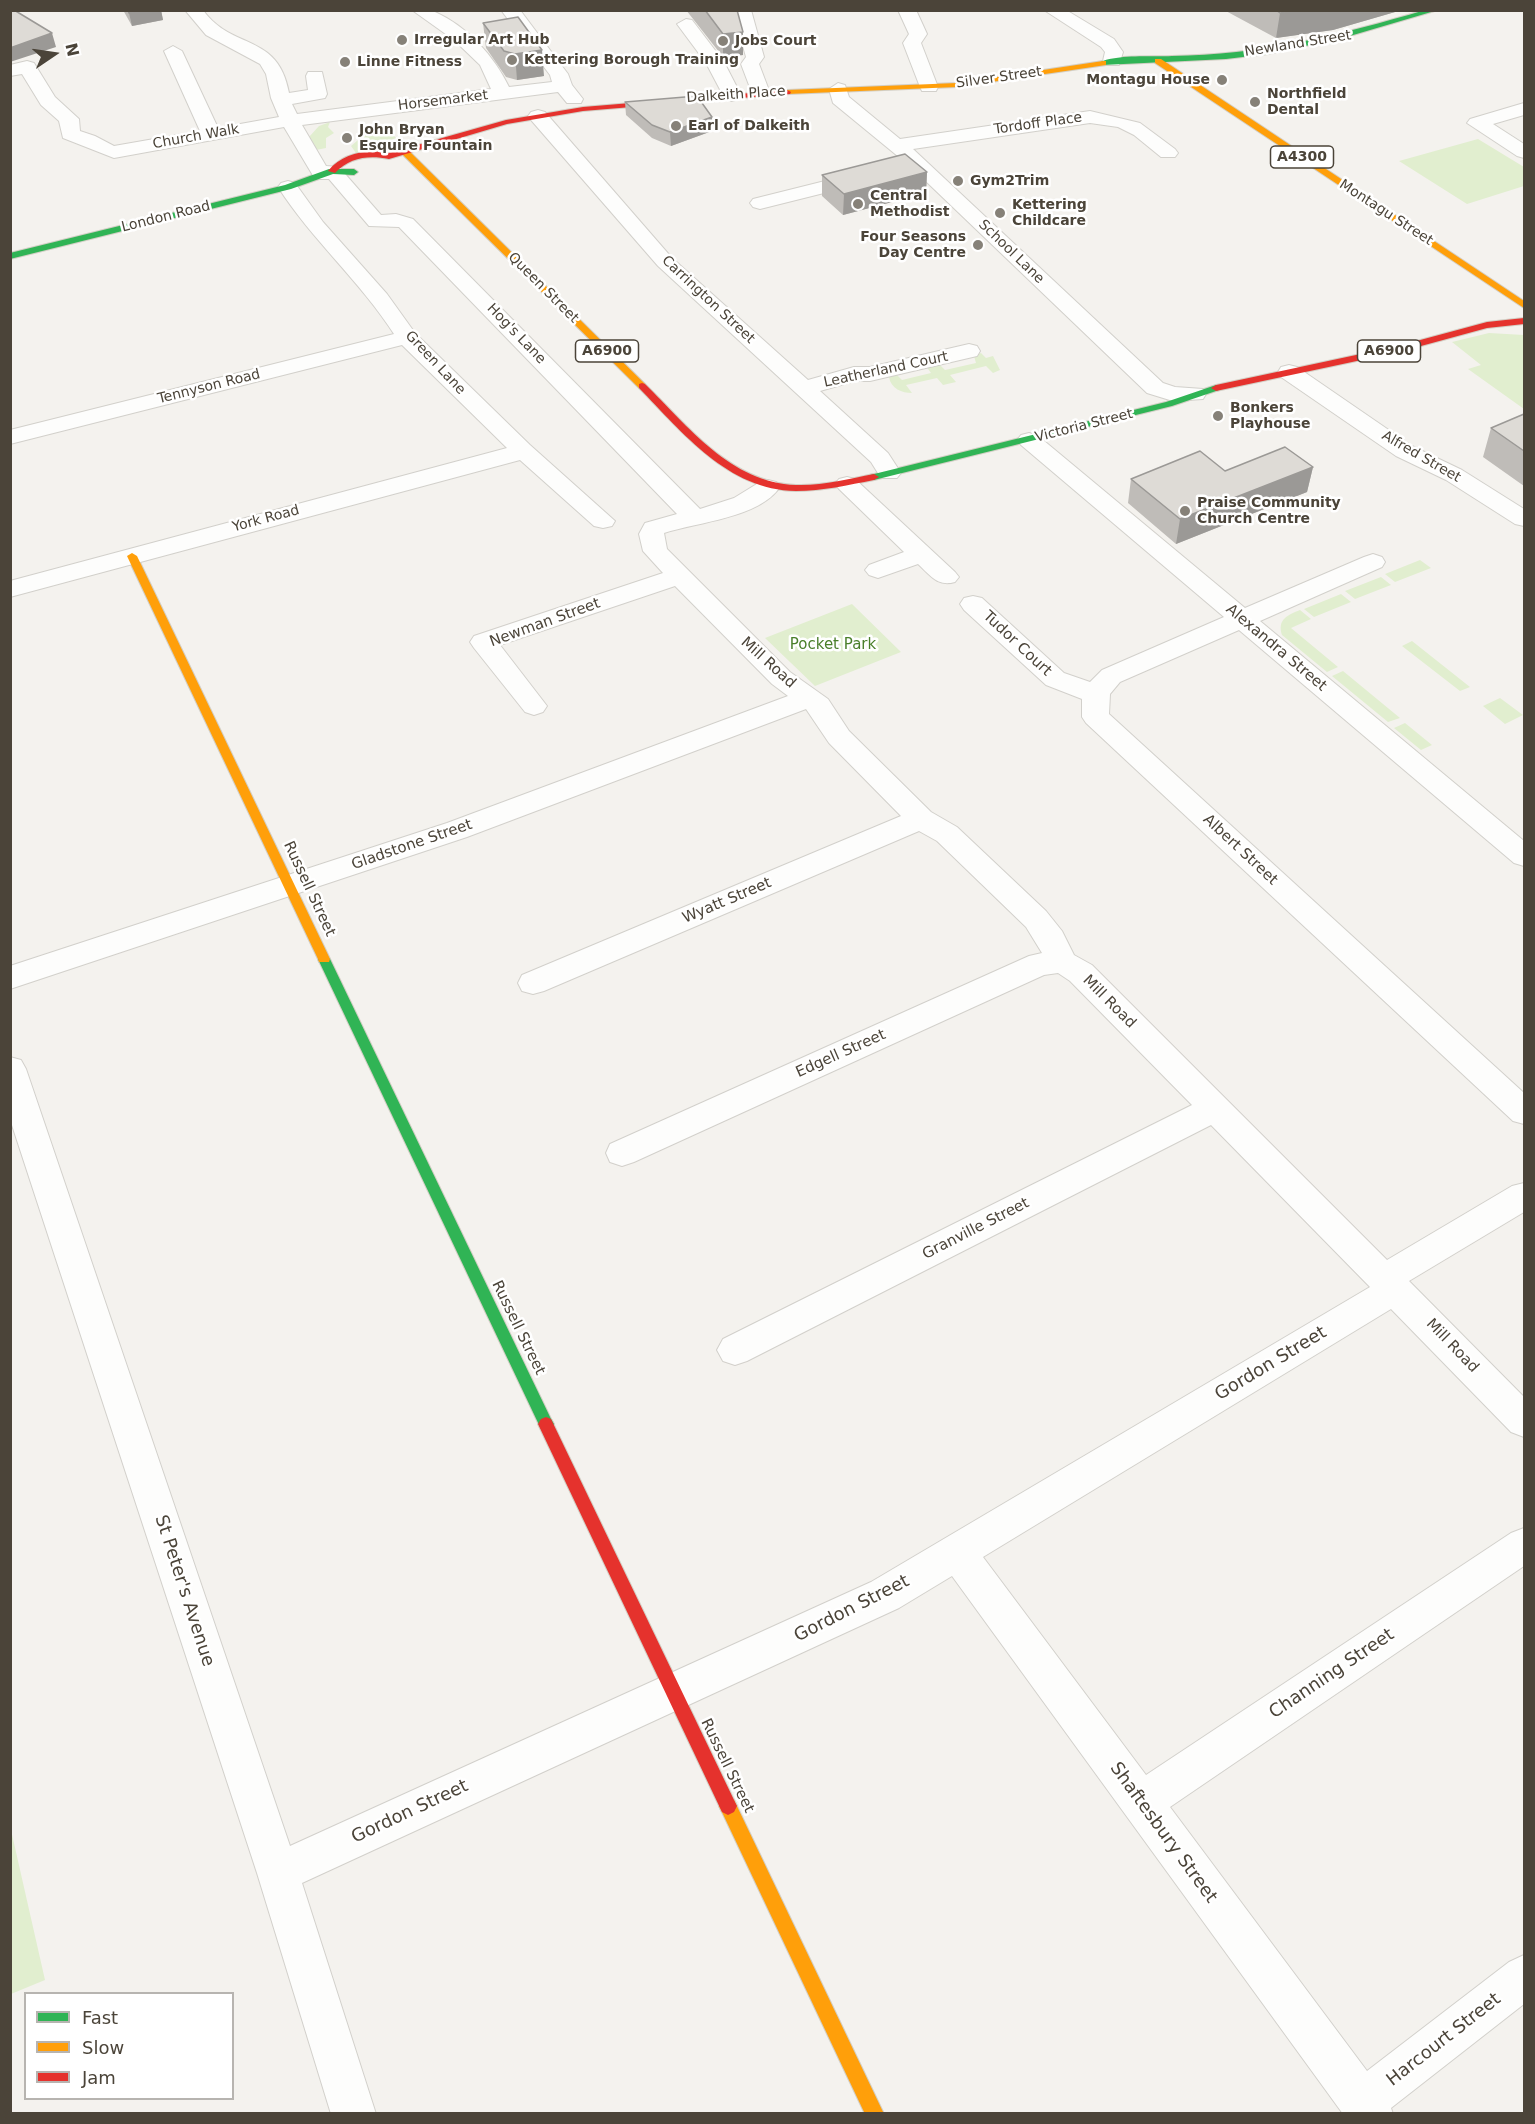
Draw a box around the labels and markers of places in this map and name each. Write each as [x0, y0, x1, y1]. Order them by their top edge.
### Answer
place label: Irregular Art Hub [414, 32, 550, 48]
marker: Irregular Art Hub [395, 33, 409, 47]
place label: Jobs Court [735, 33, 817, 49]
marker: Jobs Court [716, 34, 730, 48]
place label: Kettering Borough Training [524, 52, 739, 68]
marker: Kettering Borough Training [505, 53, 519, 67]
place label: Linne Fitness [357, 54, 462, 70]
marker: Linne Fitness [338, 55, 352, 69]
place label: Montagu House [1086, 72, 1210, 88]
marker: Montagu House [1215, 73, 1229, 87]
place label: Northfield Dental [1267, 86, 1347, 118]
marker: Northfield Dental [1248, 95, 1262, 109]
place label: Earl of Dalkeith [688, 118, 810, 134]
marker: Earl of Dalkeith [669, 119, 683, 133]
place label: John Bryan Esquire Fountain [359, 122, 492, 154]
marker: John Bryan Esquire Fountain [340, 131, 354, 145]
place label: Gym2Trim [970, 173, 1049, 189]
marker: Gym2Trim [951, 174, 965, 188]
place label: Central Methodist [870, 188, 950, 220]
marker: Central Methodist [851, 197, 865, 211]
place label: Kettering Childcare [1012, 197, 1087, 230]
marker: Kettering Childcare [993, 206, 1007, 220]
place label: Four Seasons Day Centre [860, 229, 966, 262]
marker: Four Seasons Day Centre [971, 238, 985, 252]
place label: Bonkers Playhouse [1230, 400, 1311, 432]
marker: Bonkers Playhouse [1211, 409, 1225, 423]
place label: Praise Community Church Centre [1197, 495, 1341, 528]
marker: Praise Community Church Centre [1178, 504, 1192, 518]

